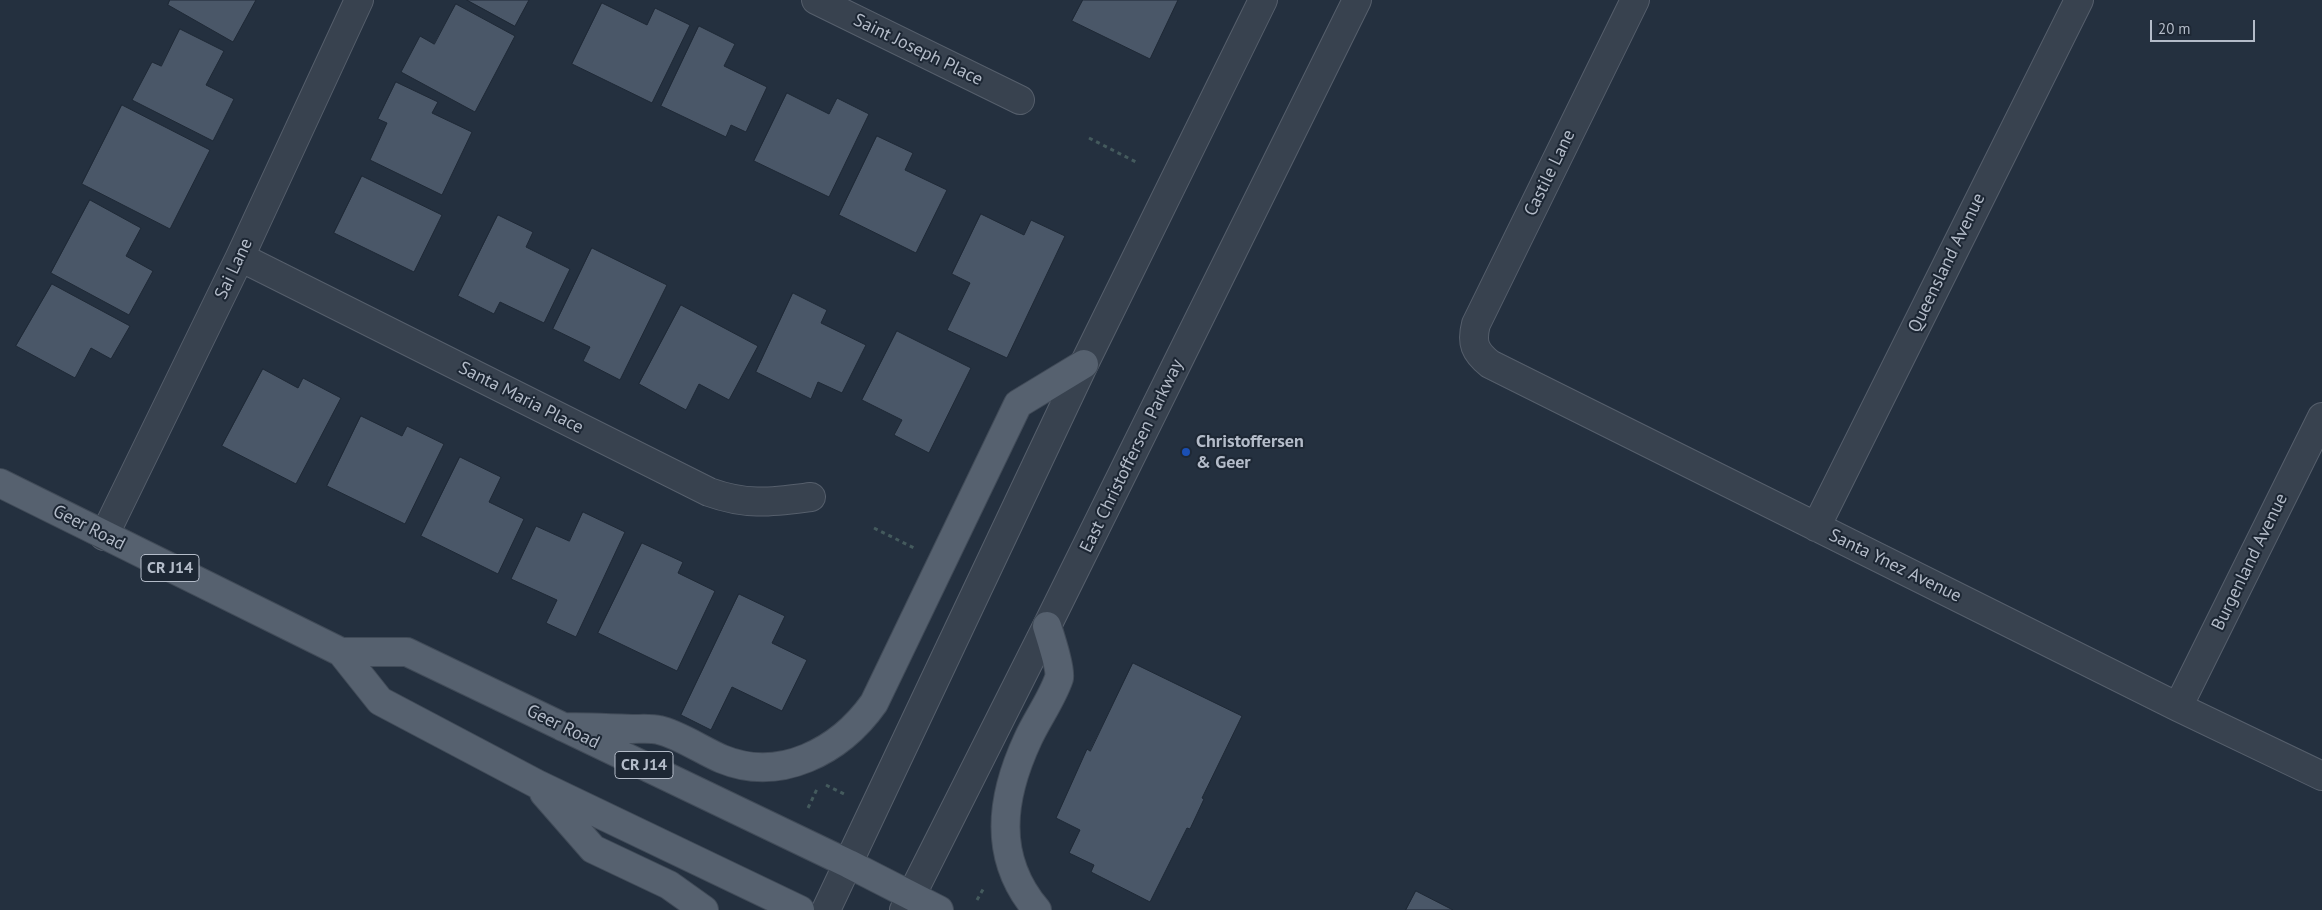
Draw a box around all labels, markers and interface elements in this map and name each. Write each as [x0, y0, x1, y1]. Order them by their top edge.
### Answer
street label: Saint Joseph Place [850, 9, 986, 91]
scale bar [2152, 10, 2257, 42]
text: 20 m [2158, 19, 2191, 38]
street label: Castile Lane [1520, 126, 1580, 220]
street label: Queensland Avenue [1904, 190, 1990, 336]
street label: Sai Lane [210, 235, 258, 303]
street label: East Christoffersen Parkway [1076, 356, 1188, 556]
street label: Santa Maria Place [455, 357, 587, 439]
place label: Christoffersen & Geer [1196, 431, 1304, 474]
marker: Christoffersen & Geer [1180, 446, 1192, 458]
street label: Burgenland Avenue [2207, 490, 2293, 634]
street label: Geer Road [49, 501, 129, 555]
street label: Santa Ynez Avenue [1825, 525, 1965, 607]
road number: CR J14 [141, 554, 199, 582]
street label: Geer Road [523, 700, 603, 754]
road number: CR J14 [615, 752, 673, 778]

